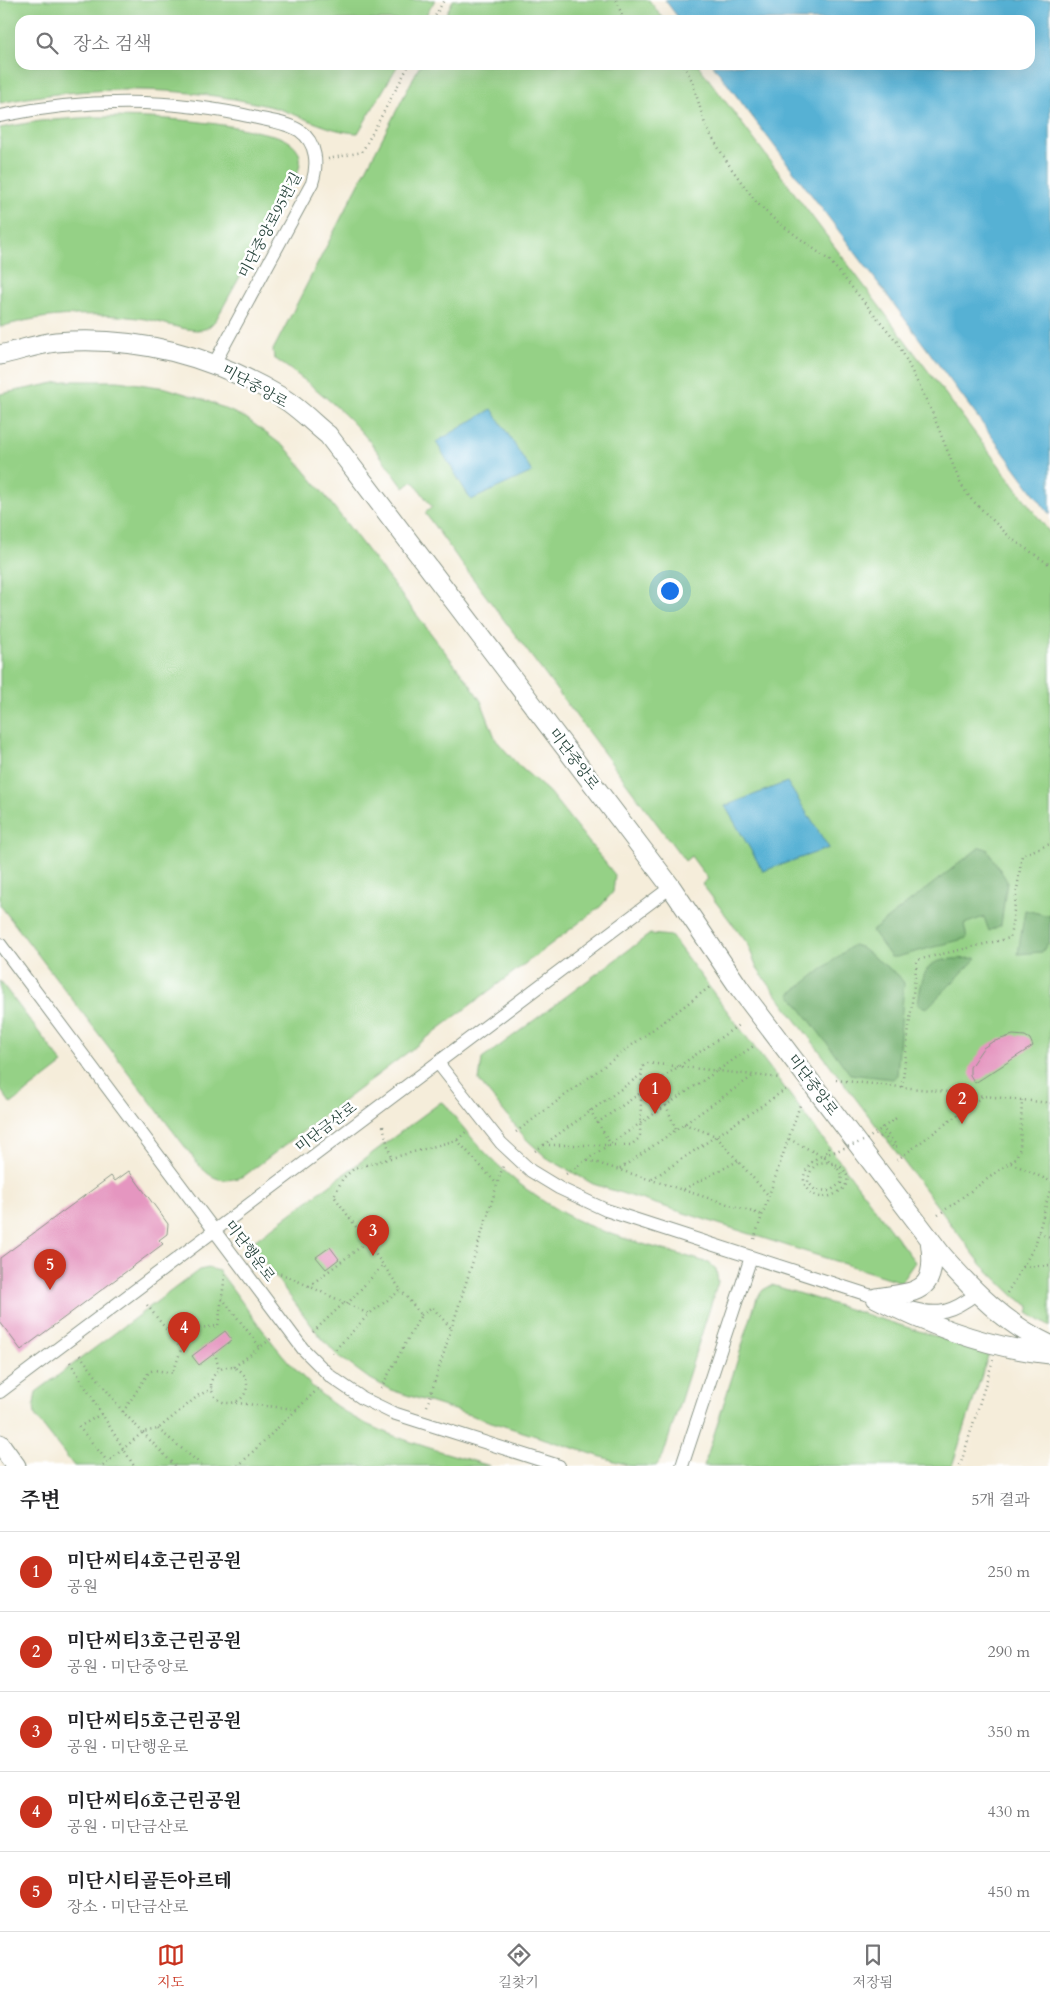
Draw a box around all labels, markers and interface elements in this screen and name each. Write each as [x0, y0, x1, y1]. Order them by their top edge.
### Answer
search box [15, 15, 1035, 70]
icon: search [33, 29, 61, 57]
text: 장소 검색 [73, 31, 152, 57]
street label: 미단중앙로95번길 [234, 169, 306, 281]
street label: 미단중앙로 [218, 360, 292, 413]
your location [657, 578, 683, 604]
street label: 미단중앙로 [544, 724, 604, 794]
street label: 미단중앙로 [783, 1050, 843, 1120]
pin: 1 [639, 1073, 671, 1114]
pin: 2 [946, 1083, 978, 1124]
street label: 미단금산로 [291, 1097, 361, 1157]
pin: 3 [357, 1215, 389, 1256]
street label: 미단행운로 [220, 1216, 280, 1286]
pin: 5 [34, 1249, 66, 1290]
pin: 4 [168, 1312, 200, 1353]
text: 주변 [20, 1486, 61, 1515]
text: 5개 결과 [971, 1489, 1030, 1511]
text: 미단씨티4호근린공원 [67, 1548, 242, 1574]
text: 1 [32, 1561, 40, 1583]
text: 250 m [988, 1561, 1030, 1583]
text: 공원 [67, 1576, 98, 1598]
text: 미단씨티3호근린공원 [67, 1628, 242, 1654]
text: 2 [32, 1641, 40, 1663]
text: 290 m [988, 1641, 1030, 1663]
text: 공원 · 미단중앙로 [67, 1656, 188, 1678]
text: 미단씨티5호근린공원 [67, 1708, 242, 1734]
text: 3 [32, 1721, 40, 1743]
text: 350 m [988, 1721, 1030, 1743]
text: 공원 · 미단행운로 [67, 1736, 188, 1758]
text: 미단씨티6호근린공원 [67, 1788, 242, 1814]
text: 4 [32, 1801, 40, 1823]
text: 430 m [988, 1801, 1030, 1823]
text: 공원 · 미단금산로 [67, 1816, 188, 1838]
text: 미단시티골든아르테 [67, 1868, 232, 1894]
text: 5 [32, 1881, 40, 1903]
text: 450 m [988, 1881, 1030, 1903]
text: 장소 · 미단금산로 [67, 1896, 188, 1918]
tab: 지도 [157, 1941, 185, 1992]
tab: 길찾기 [498, 1941, 539, 1992]
tab: 저장됨 [853, 1941, 893, 1992]

